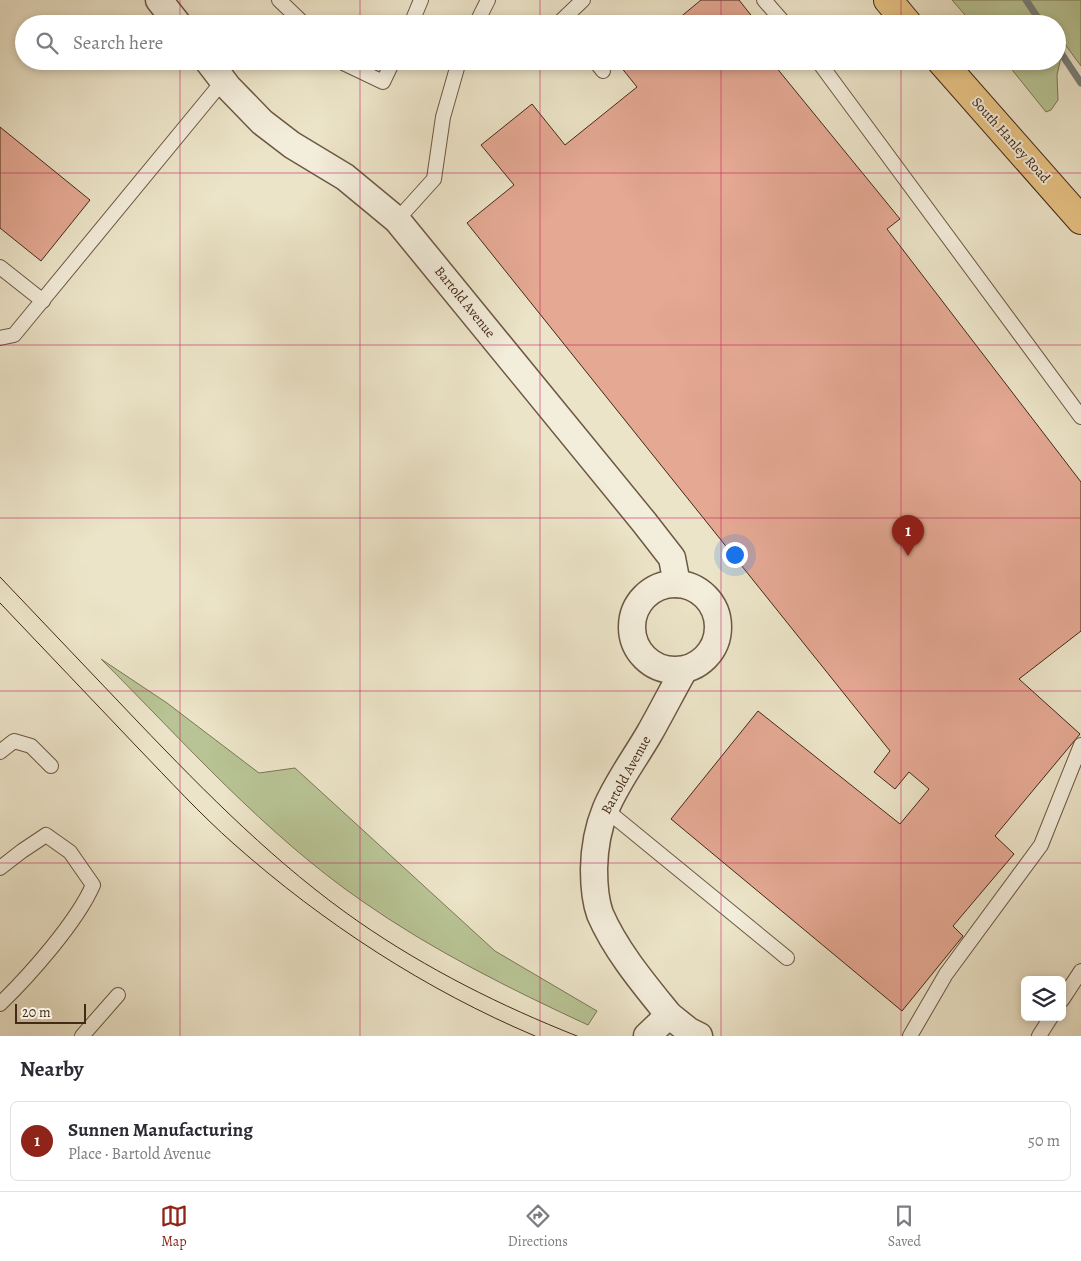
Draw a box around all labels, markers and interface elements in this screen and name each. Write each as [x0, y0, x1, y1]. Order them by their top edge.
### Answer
search box [15, 15, 1066, 70]
icon: search [33, 29, 61, 57]
text: Search here [73, 30, 163, 56]
street label: South Hanley Road [968, 93, 1055, 187]
street label: Bartold Avenue [430, 262, 500, 342]
pin: 1 [892, 515, 924, 556]
your location [722, 542, 748, 568]
street label: Bartold Avenue [597, 732, 655, 818]
map controls [1021, 976, 1066, 1021]
button: layers [1021, 976, 1066, 1021]
scale bar [15, 1001, 86, 1024]
text: 20 m [22, 1003, 51, 1022]
text: Nearby [20, 1055, 83, 1083]
text: Sunnen Manufacturing [68, 1117, 253, 1143]
text: 1 [34, 1130, 40, 1152]
text: 50 m [1028, 1130, 1060, 1152]
text: Place · Bartold Avenue [68, 1143, 211, 1165]
tab: Map [160, 1202, 188, 1251]
tab: Directions [508, 1202, 568, 1251]
tab: Saved [888, 1202, 921, 1251]

